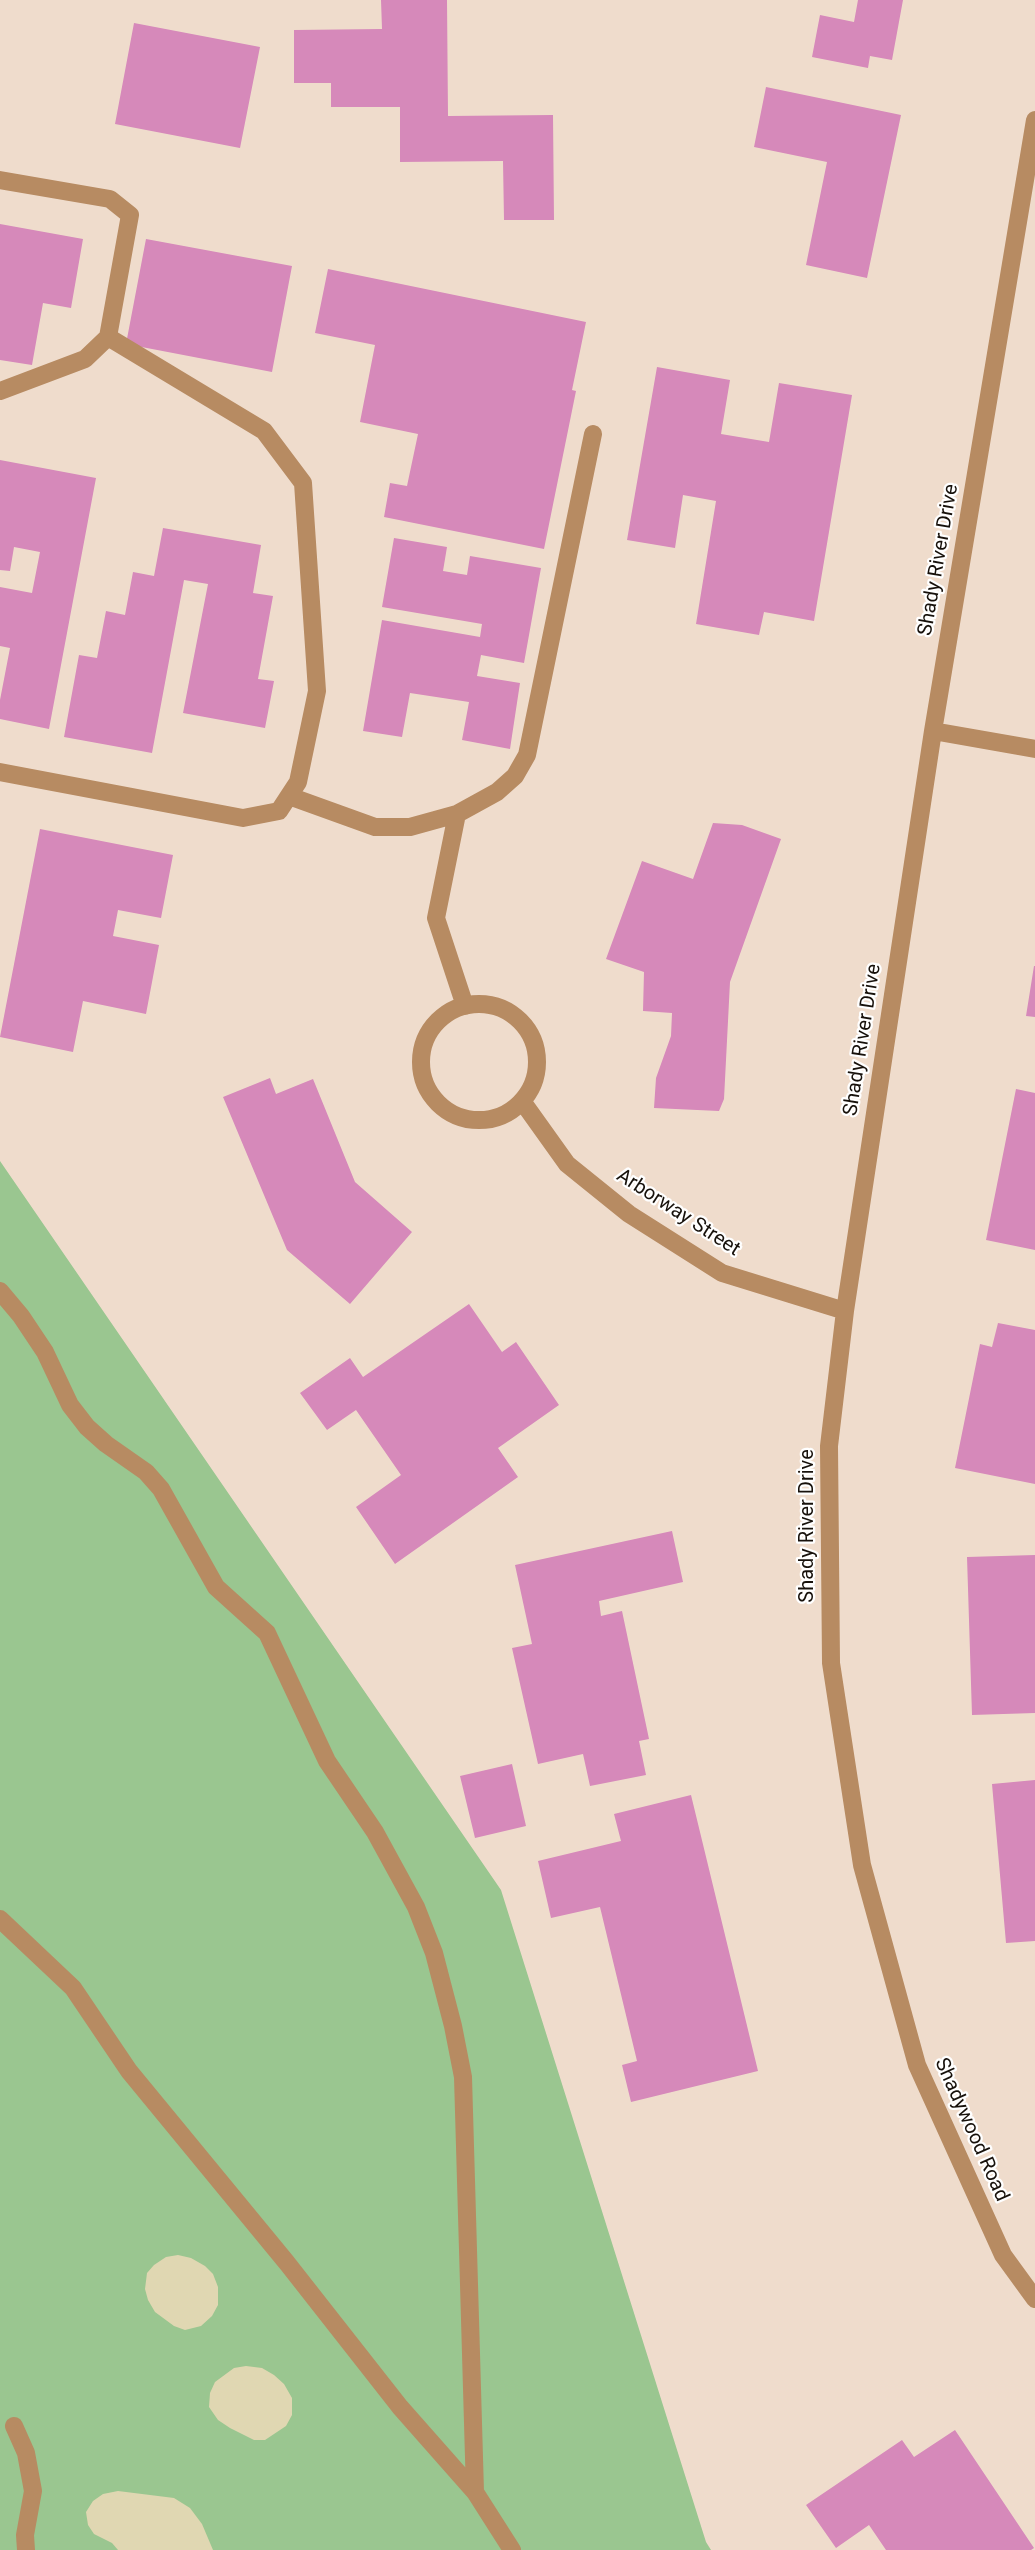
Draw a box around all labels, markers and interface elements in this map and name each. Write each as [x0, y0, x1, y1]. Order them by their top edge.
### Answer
street label: Shady River Drive [914, 482, 964, 638]
street label: Shady River Drive [839, 962, 887, 1118]
street label: Arborway Street [612, 1164, 744, 1262]
street label: Shady River Drive [796, 1449, 820, 1603]
street label: Shadywood Road [929, 2055, 1013, 2205]

